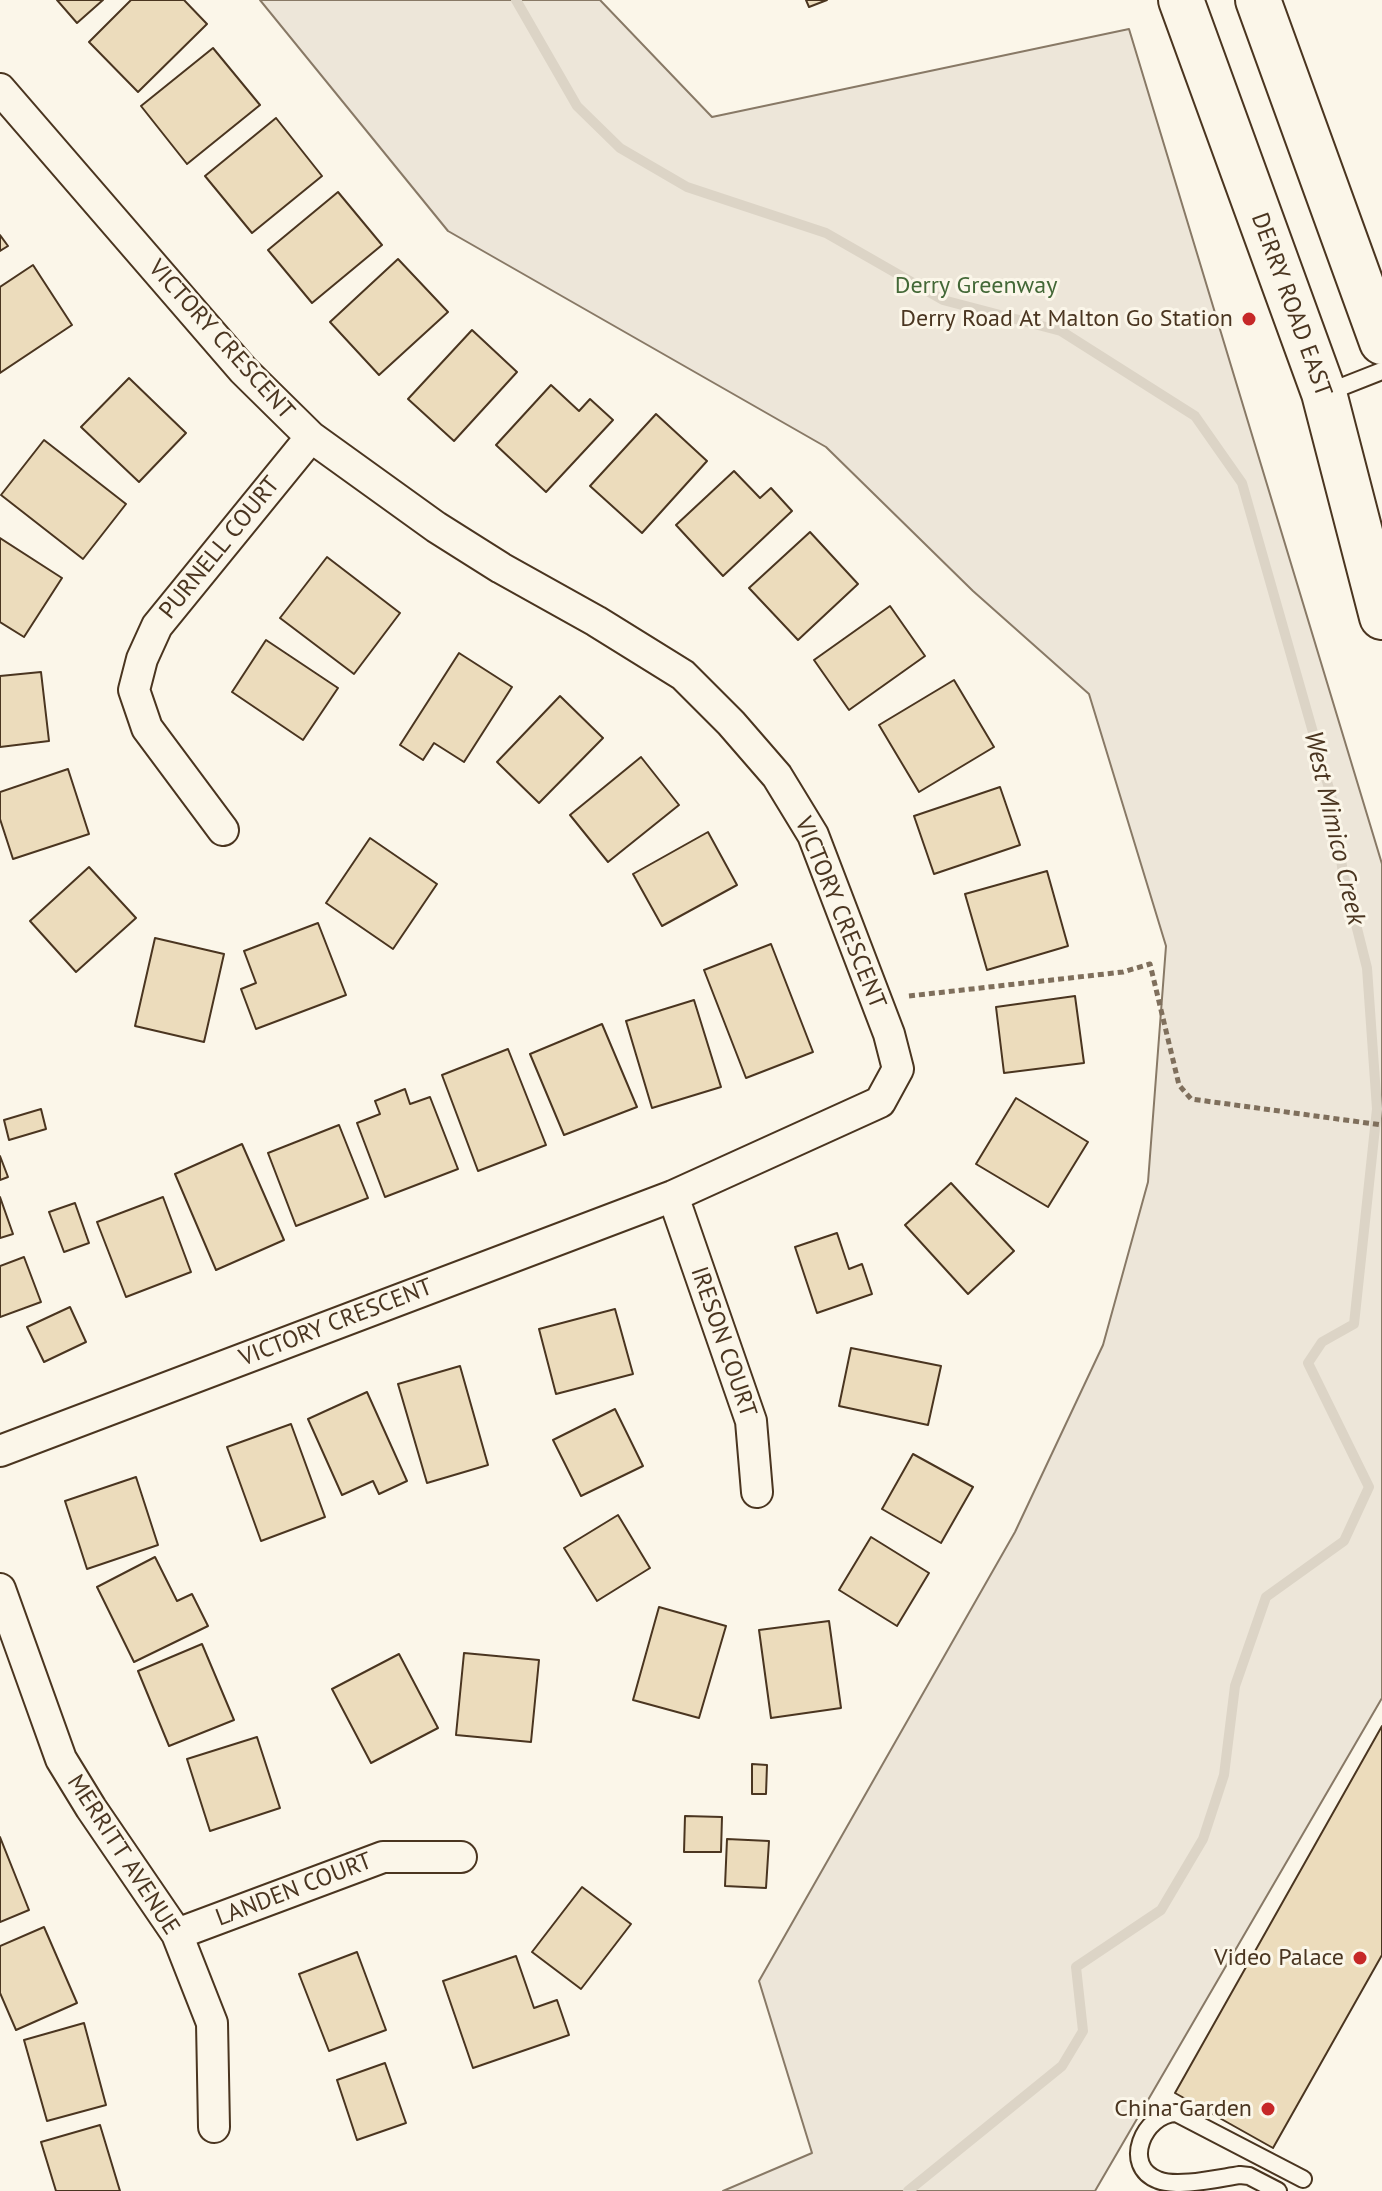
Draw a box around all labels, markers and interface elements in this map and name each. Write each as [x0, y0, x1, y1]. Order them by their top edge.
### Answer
street label: DERRY ROAD EAST [1244, 209, 1338, 401]
street label: VICTORY CRESCENT [142, 254, 300, 426]
park label: Derry Greenway [895, 272, 1057, 300]
place label: Derry Road At Malton Go Station [900, 305, 1233, 333]
marker: Derry Road At Malton Go Station [1240, 310, 1258, 328]
street label: PURNELL COURT [154, 471, 286, 625]
water label: West Mimico Creek [1297, 728, 1371, 928]
street label: VICTORY CRESCENT [788, 813, 892, 1013]
street label: IRESON COURT [684, 1263, 762, 1421]
street label: VICTORY CRESCENT [235, 1273, 437, 1373]
street label: MERRITT AVENUE [61, 1770, 185, 1940]
street label: LANDEN COURT [212, 1847, 376, 1933]
place label: Video Palace [1214, 1944, 1344, 1972]
marker: Video Palace [1351, 1949, 1369, 1967]
place label: China Garden [1114, 2095, 1252, 2123]
marker: China Garden [1259, 2100, 1277, 2118]

